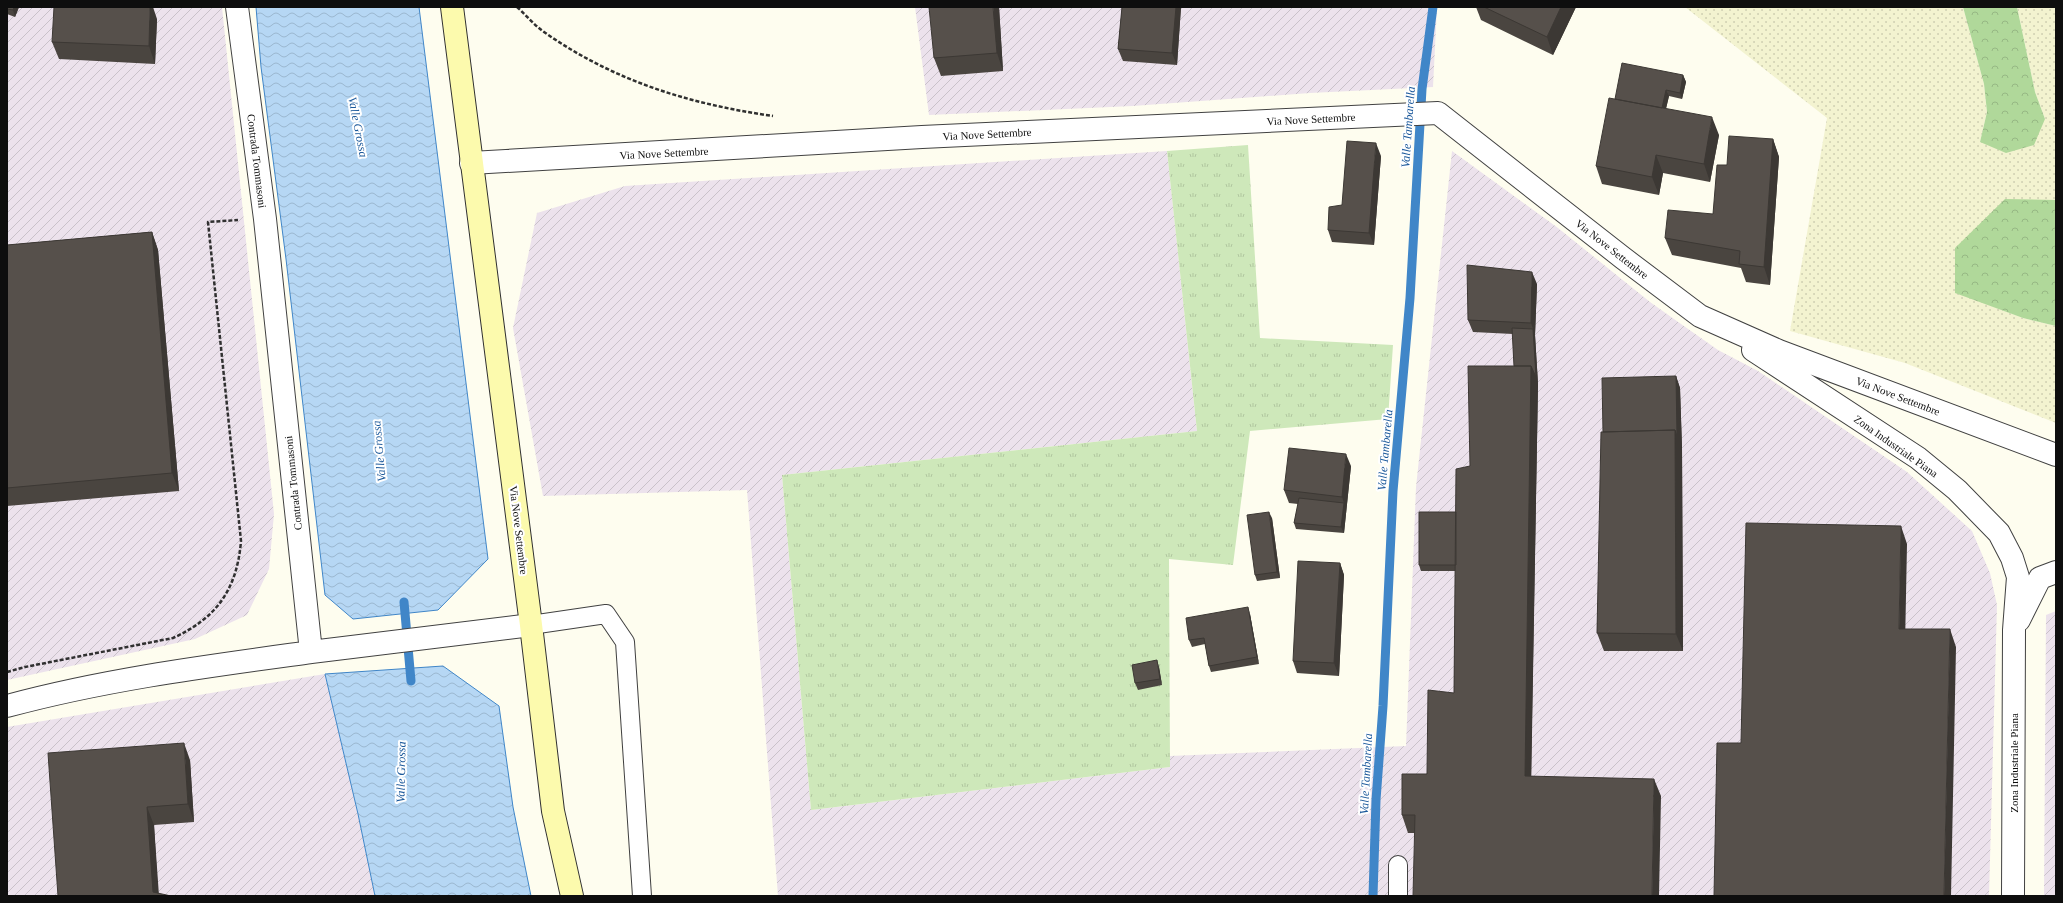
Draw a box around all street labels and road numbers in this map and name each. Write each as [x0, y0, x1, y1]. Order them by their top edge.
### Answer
street label: Via Nove Settembre [1266, 111, 1356, 127]
street label: Contrada Tommasoni [245, 113, 269, 209]
street label: Via Nove Settembre [942, 126, 1032, 142]
street label: Via Nove Settembre [619, 145, 709, 161]
street label: Via Nove Settembre [1573, 217, 1651, 281]
street label: Via Nove Settembre [1854, 374, 1942, 418]
street label: Zona Industriale Piana [1852, 413, 1940, 480]
street label: Contrada Tommasoni [282, 435, 304, 531]
street label: Via Nove Settembre [508, 485, 530, 575]
street label: Zona Industriale Piana [2008, 713, 2020, 813]

